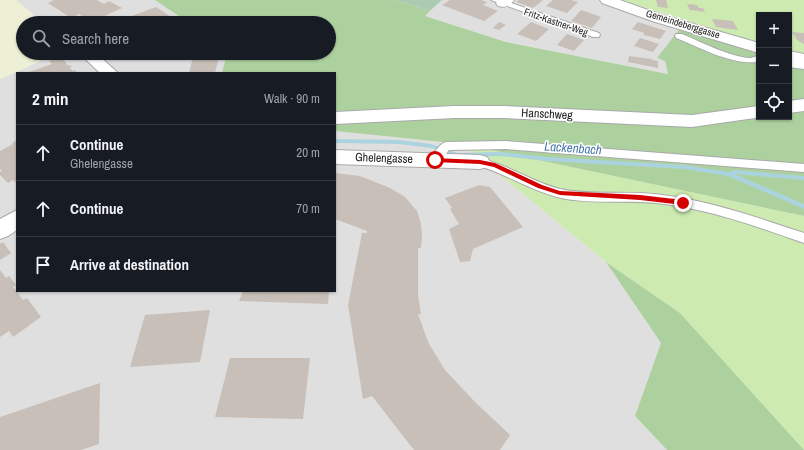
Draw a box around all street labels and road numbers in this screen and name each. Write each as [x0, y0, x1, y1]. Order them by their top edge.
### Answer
street label: Fritz-Kastner-Weg [522, 5, 590, 39]
street label: Gemeindeberggasse [644, 7, 722, 42]
street label: Hanschweg [521, 105, 574, 123]
street label: Ghelengasse [355, 149, 413, 167]

